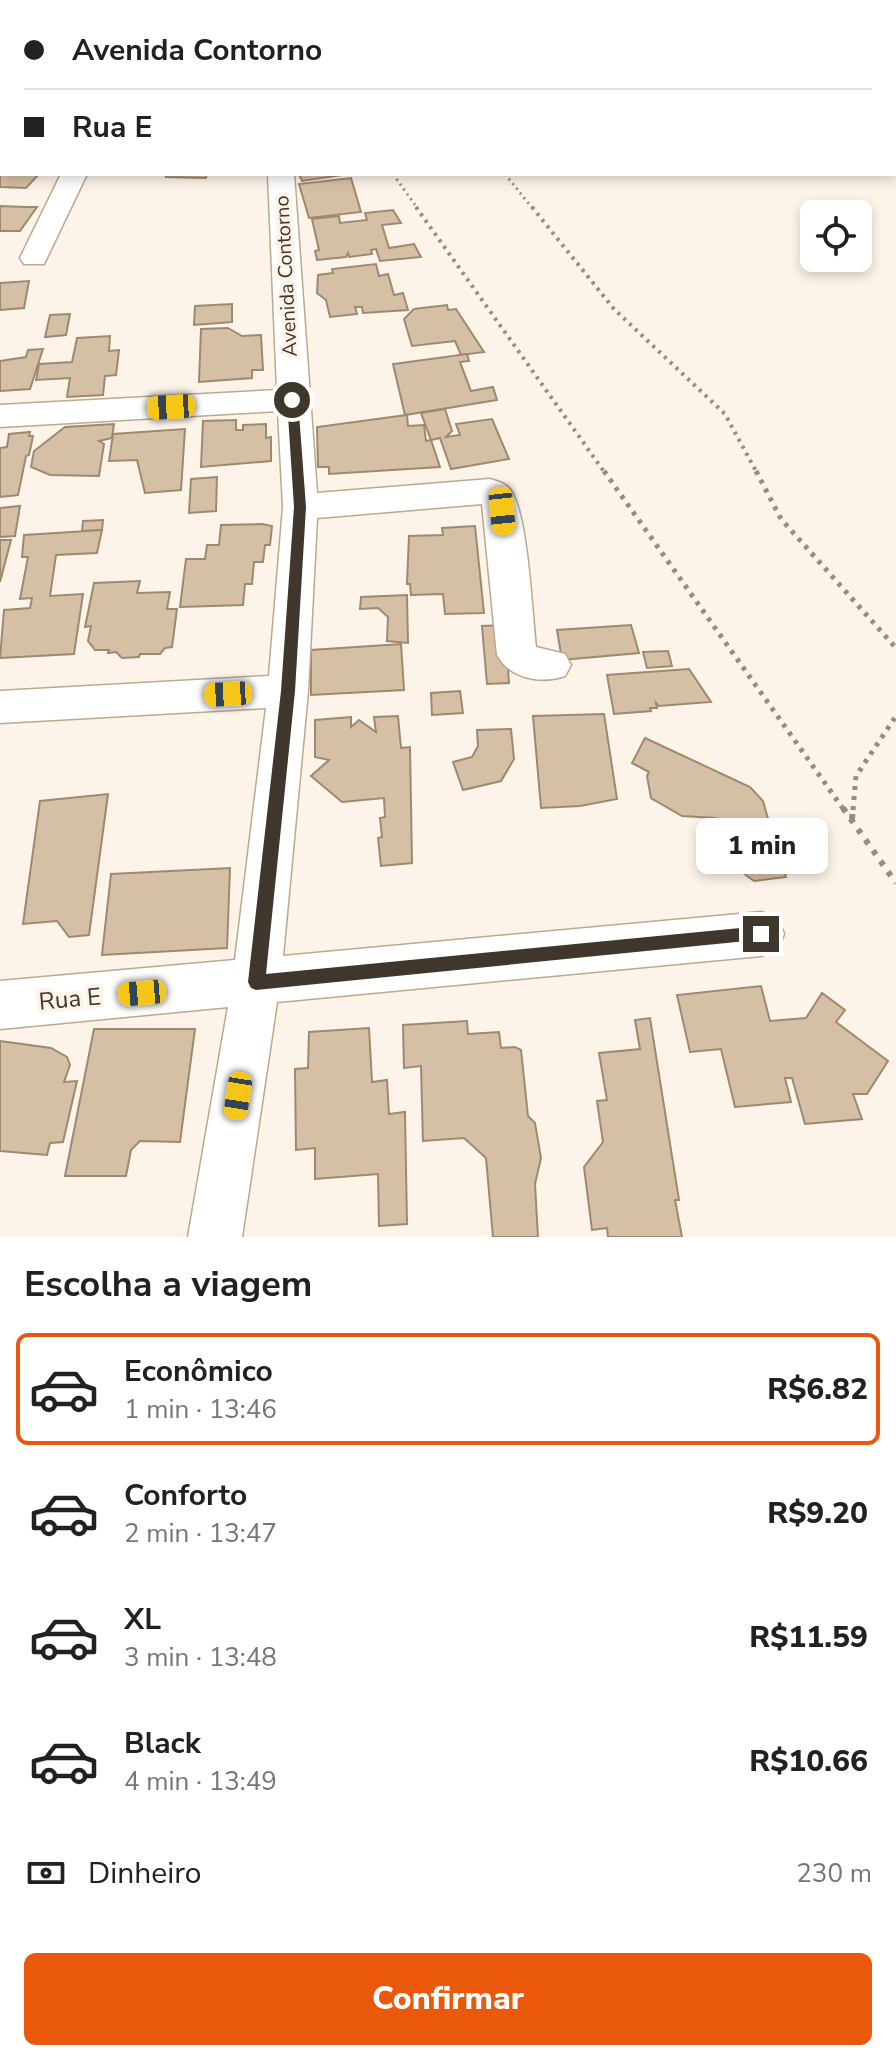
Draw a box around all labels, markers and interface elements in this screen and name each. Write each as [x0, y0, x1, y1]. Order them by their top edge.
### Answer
text: Avenida Contorno [72, 30, 322, 71]
text: Rua E [72, 107, 152, 148]
street label: Avenida Contorno [268, 195, 304, 357]
map controls [800, 200, 872, 272]
button: locate [800, 200, 872, 272]
route start [274, 382, 310, 418]
car [146, 394, 196, 420]
car [488, 486, 516, 536]
car [203, 681, 253, 707]
callout: 1 min [695, 818, 827, 874]
text: 1 min [728, 828, 796, 863]
route end [743, 916, 779, 952]
car [117, 979, 167, 1007]
street label: Rua E [38, 980, 102, 1018]
car [222, 1070, 254, 1122]
text: Escolha a viagem [24, 1260, 312, 1309]
text: Econômico [124, 1351, 273, 1392]
icon: car [28, 1353, 100, 1425]
text: R$6.82 [767, 1369, 868, 1410]
text: 1 min · 13:46 [124, 1392, 277, 1427]
text: Conforto [124, 1475, 247, 1516]
icon: car [28, 1477, 100, 1549]
text: R$9.20 [767, 1493, 868, 1534]
text: 2 min · 13:47 [124, 1516, 277, 1551]
text: XL [124, 1599, 161, 1640]
icon: car [28, 1601, 100, 1673]
text: R$11.59 [749, 1617, 868, 1658]
text: 3 min · 13:48 [124, 1640, 277, 1675]
text: Black [124, 1723, 201, 1764]
icon: car [28, 1725, 100, 1797]
text: R$10.66 [749, 1741, 868, 1782]
text: 4 min · 13:49 [124, 1764, 277, 1799]
icon: cash [24, 1851, 68, 1895]
text: Dinheiro [88, 1853, 201, 1894]
text: 230 m [796, 1856, 872, 1891]
button: Confirmar [24, 1953, 872, 2045]

